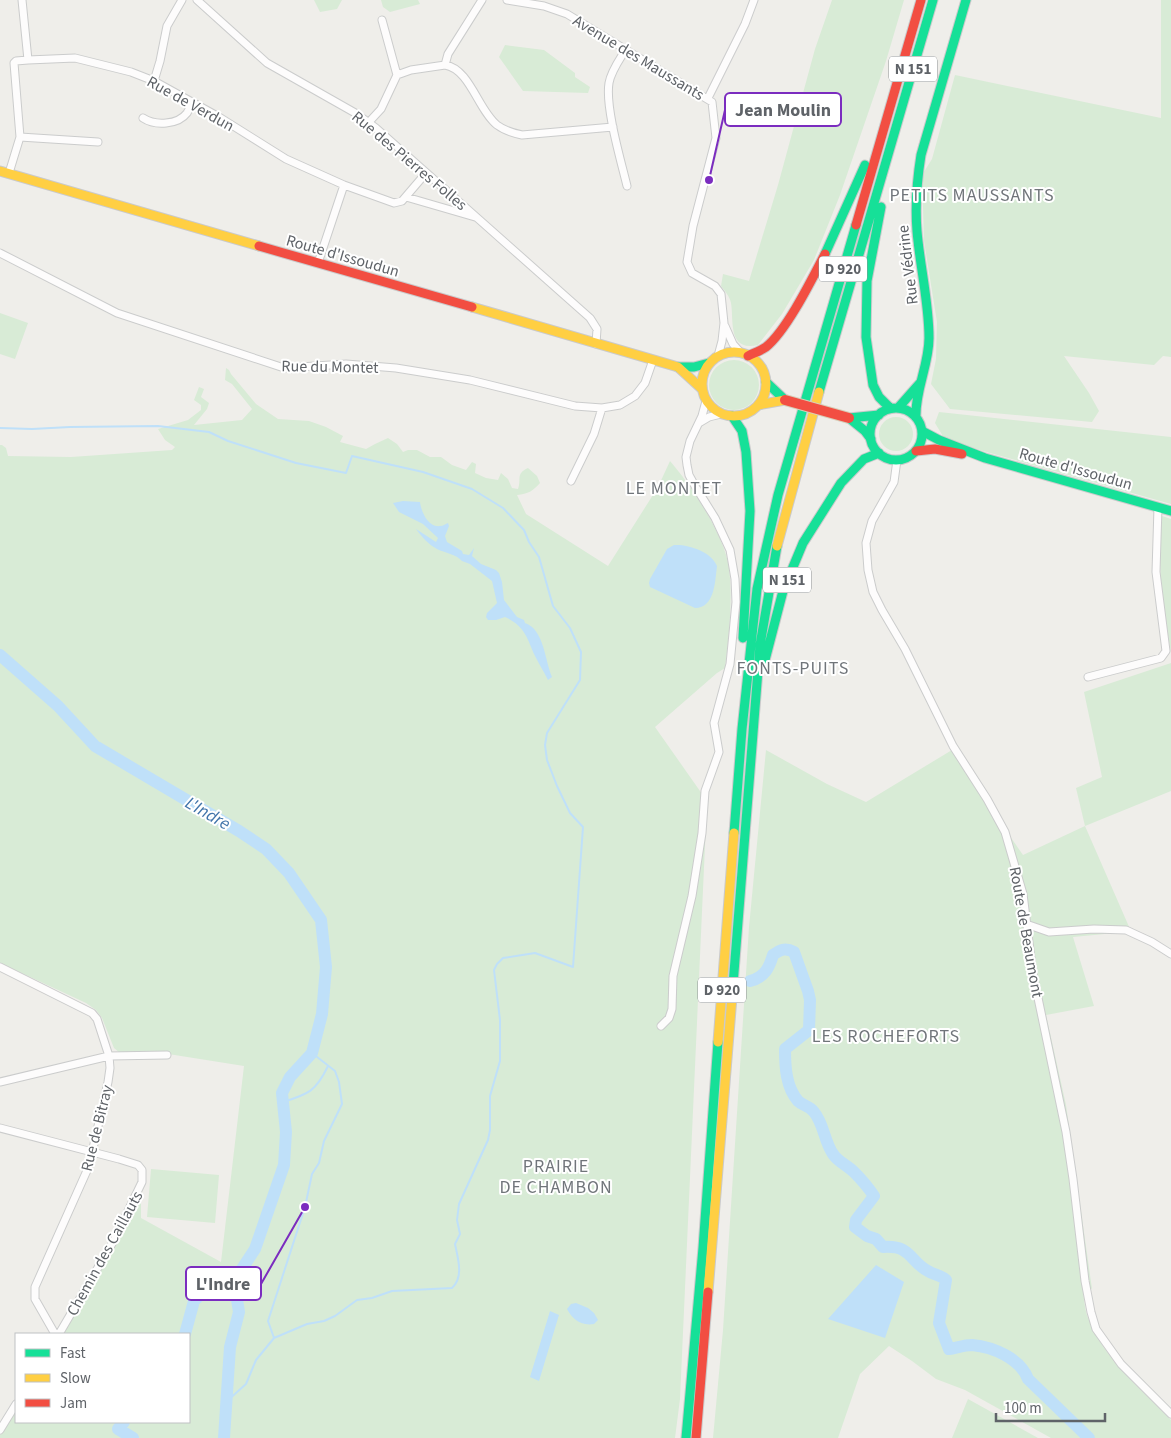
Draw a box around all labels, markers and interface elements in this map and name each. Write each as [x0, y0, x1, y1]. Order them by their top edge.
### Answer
street label: Avenue des Maussants [569, 10, 709, 106]
road number: N 151 [889, 56, 937, 82]
street label: Rue de Verdun [143, 71, 238, 137]
callout: Jean Moulin [725, 93, 841, 126]
text: Jean Moulin [735, 98, 831, 123]
street label: Rue des Pierres Folles [347, 106, 472, 216]
district label: PETITS MAUSSANTS [889, 183, 1055, 208]
street label: Rue Védrine [892, 224, 924, 306]
street label: Route d'Issoudun [284, 229, 402, 283]
road number: D 920 [819, 256, 867, 282]
street label: Rue du Montet [281, 355, 379, 379]
street label: Route d'Issoudun [1017, 442, 1135, 496]
district label: LE MONTET [626, 476, 722, 501]
road number: N 151 [763, 568, 811, 592]
district label: FONTS-PUITS [737, 656, 849, 681]
water label: L'Indre [181, 791, 235, 837]
street label: Route de Beaumont [1004, 865, 1048, 1000]
road number: D 920 [698, 978, 746, 1002]
district label: LES ROCHEFORTS [812, 1024, 960, 1049]
street label: Rue de Bitray [76, 1082, 118, 1174]
district label: PRAIRIE DE CHAMBON [499, 1154, 613, 1200]
street label: Chemin des Caillauts [61, 1187, 148, 1320]
callout: L'Indre [186, 1267, 261, 1300]
text: L'Indre [196, 1272, 250, 1297]
legend [15, 1333, 190, 1423]
text: Fast [60, 1343, 86, 1364]
text: Slow [60, 1368, 91, 1389]
scale bar [996, 1390, 1105, 1422]
text: Jam [60, 1393, 87, 1414]
text: 100 m [1004, 1398, 1042, 1419]

